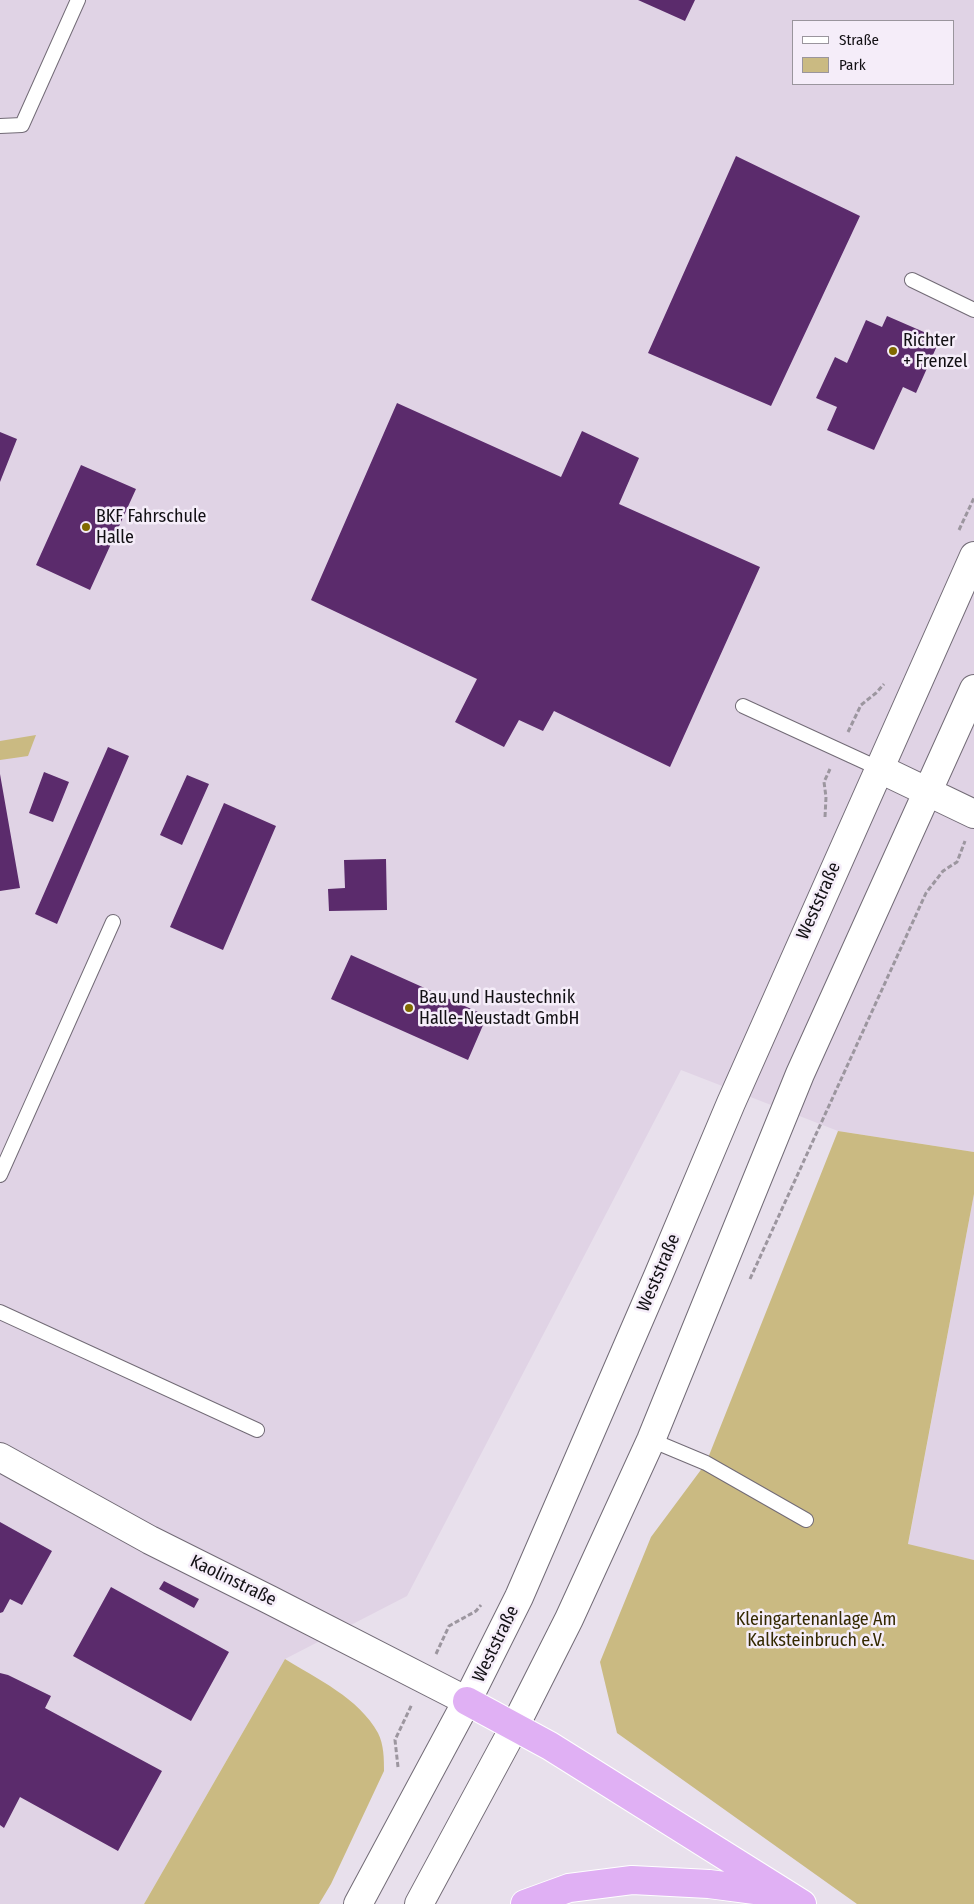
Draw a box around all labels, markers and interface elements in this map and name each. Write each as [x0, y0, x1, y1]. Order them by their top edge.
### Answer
legend [792, 20, 954, 85]
text: Straße [839, 31, 879, 49]
text: Park [839, 56, 866, 74]
place label: Richter + Frenzel [903, 330, 967, 372]
marker: Richter + Frenzel [887, 345, 899, 357]
place label: BKF Fahrschule Halle [96, 506, 206, 548]
marker: BKF Fahrschule Halle [80, 521, 92, 533]
street label: Weststraße [792, 859, 846, 943]
place label: Bau und Haustechnik Halle-Neustadt GmbH [419, 987, 579, 1030]
marker: Bau und Haustechnik Halle-Neustadt GmbH [403, 1002, 415, 1014]
street label: Weststraße [633, 1231, 685, 1315]
street label: Kaolinstraße [186, 1551, 280, 1611]
street label: Weststraße [468, 1602, 524, 1686]
park label: Kleingartenanlage Am Kalksteinbruch e.V. [736, 1609, 896, 1652]

